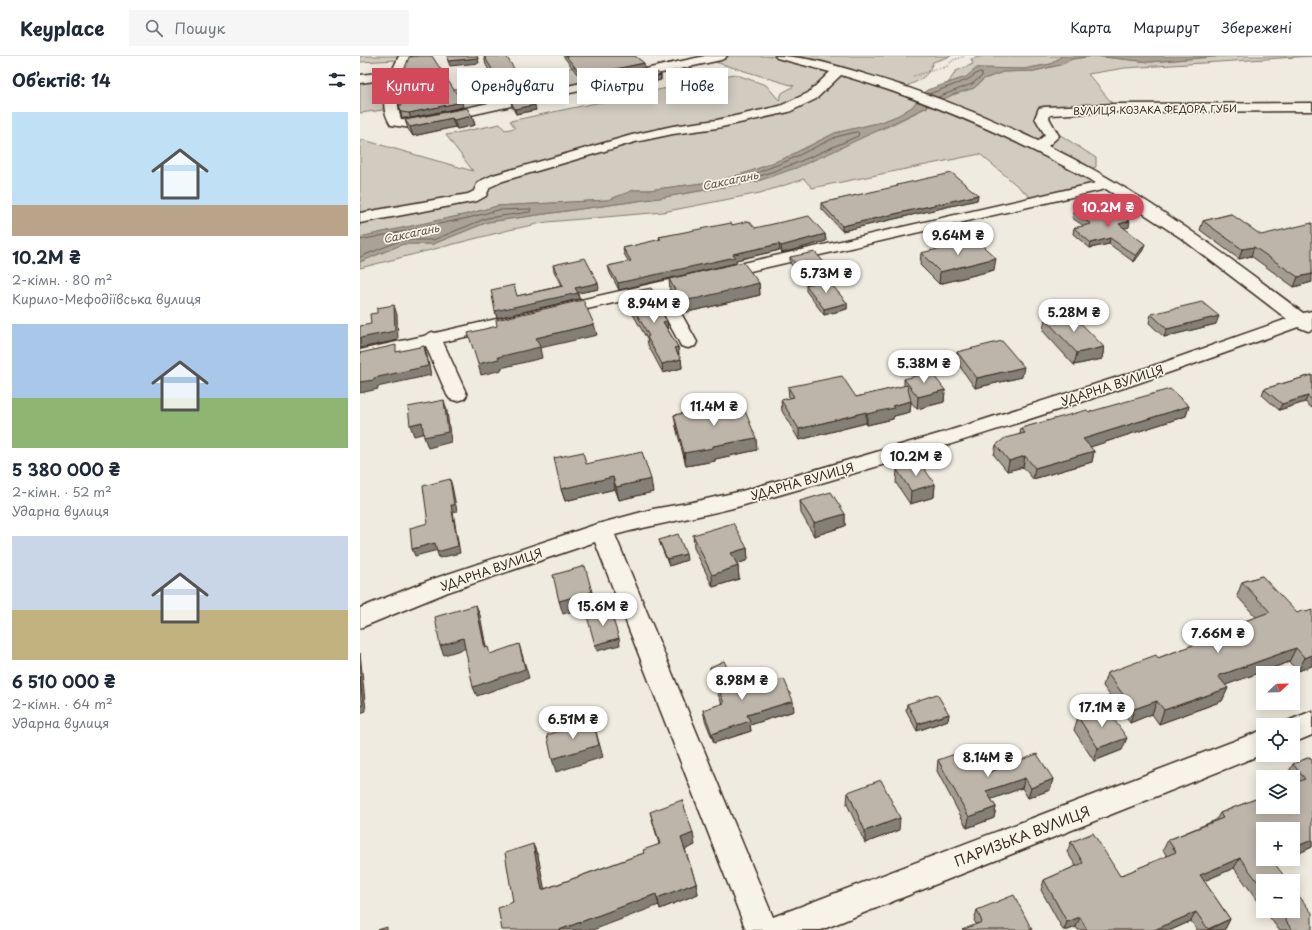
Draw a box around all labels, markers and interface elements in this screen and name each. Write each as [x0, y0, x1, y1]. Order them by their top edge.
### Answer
search box [129, 10, 409, 46]
text: Keyplace [20, 14, 105, 42]
text: Пошук [175, 16, 225, 39]
icon: search [143, 17, 165, 39]
text: Карта [1070, 17, 1111, 38]
text: Маршрут [1133, 17, 1200, 38]
text: Збережені [1222, 17, 1292, 38]
text: Об’єктів: 14 [12, 67, 111, 93]
chip: Купити [372, 68, 449, 104]
chip: Орендувати [457, 68, 569, 104]
chip: Фільтри [577, 68, 658, 104]
chip: Нове [666, 68, 728, 104]
icon: filters [326, 69, 348, 91]
street label: ВУЛИЦЯ КОЗАКА ФЕДОРА ГУБИ [1073, 100, 1237, 118]
icon: home [144, 138, 216, 210]
water label: Саксагань [700, 165, 761, 194]
pin: 10.2M ₴ [1071, 194, 1145, 228]
text: 10.2M ₴ [1082, 197, 1134, 216]
water label: Саксагань [381, 218, 442, 247]
pin: 9.64M ₴ [921, 222, 995, 256]
text: 9.64M ₴ [932, 225, 984, 244]
text: 10.2M ₴ [12, 244, 81, 270]
pin: 5.73M ₴ [789, 260, 863, 294]
text: 5.73M ₴ [800, 263, 852, 282]
text: 2-кімн. · 80 m² [12, 270, 112, 289]
text: Кирило-Мефодіївська вулиця [12, 289, 201, 308]
pin: 8.94M ₴ [617, 290, 691, 324]
text: 8.94M ₴ [627, 293, 681, 312]
pin: 5.28M ₴ [1037, 299, 1111, 333]
text: 5.28M ₴ [1047, 302, 1101, 321]
icon: home [144, 350, 216, 422]
pin: 5.38M ₴ [887, 350, 961, 384]
text: 5.38M ₴ [897, 353, 951, 372]
street label: УДАРНА ВУЛИЦЯ [1058, 360, 1166, 410]
pin: 11.4M ₴ [677, 393, 751, 427]
text: 11.4M ₴ [690, 396, 738, 415]
pin: 10.2M ₴ [879, 443, 953, 477]
text: 10.2M ₴ [890, 446, 942, 465]
text: 5 380 000 ₴ [12, 456, 120, 482]
street label: УДАРНА ВУЛИЦЯ [748, 458, 856, 504]
text: 2-кімн. · 52 m² [12, 482, 112, 501]
text: Ударна вулиця [12, 501, 109, 520]
street label: УДАРНА ВУЛИЦЯ [437, 543, 545, 595]
icon: home [144, 562, 216, 634]
pin: 15.6M ₴ [566, 593, 640, 627]
text: 15.6M ₴ [577, 596, 629, 615]
pin: 7.66M ₴ [1181, 620, 1255, 654]
text: 7.66M ₴ [1191, 623, 1245, 642]
north arrow [1256, 666, 1300, 710]
map controls [1256, 666, 1300, 918]
pin: 8.98M ₴ [705, 667, 779, 701]
text: 6 510 000 ₴ [12, 668, 116, 694]
text: 8.98M ₴ [716, 670, 768, 689]
text: 2-кімн. · 64 m² [12, 694, 113, 713]
pin: 17.1M ₴ [1065, 694, 1139, 728]
text: 17.1M ₴ [1078, 697, 1126, 716]
pin: 6.51M ₴ [536, 706, 610, 740]
text: 6.51M ₴ [548, 709, 598, 728]
text: Ударна вулиця [12, 713, 109, 732]
button: locate [1256, 718, 1300, 762]
pin: 8.14M ₴ [951, 744, 1025, 778]
text: 8.14M ₴ [963, 747, 1013, 766]
button: layers [1256, 770, 1300, 814]
street label: ПАРИЗЬКА ВУЛИЦЯ [951, 800, 1093, 872]
button: + [1256, 822, 1300, 866]
button: − [1256, 874, 1300, 918]

